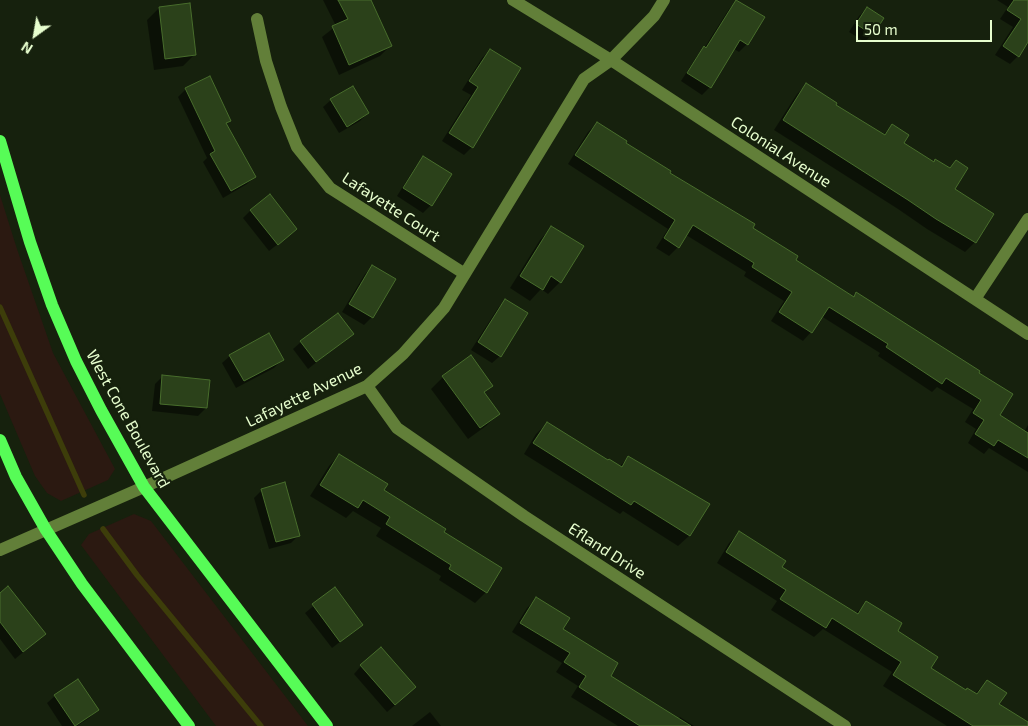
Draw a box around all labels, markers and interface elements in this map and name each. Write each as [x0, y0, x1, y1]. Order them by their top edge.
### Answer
north arrow [10, 10, 60, 60]
scale bar [858, 10, 994, 42]
text: 50 m [864, 20, 898, 38]
text: N [18, 38, 36, 58]
street label: Colonial Avenue [727, 112, 835, 192]
street label: Lafayette Court [338, 168, 444, 246]
street label: West Cone Boulevard [82, 347, 174, 491]
street label: Lafayette Avenue [243, 359, 365, 431]
street label: Efland Drive [565, 519, 649, 583]

